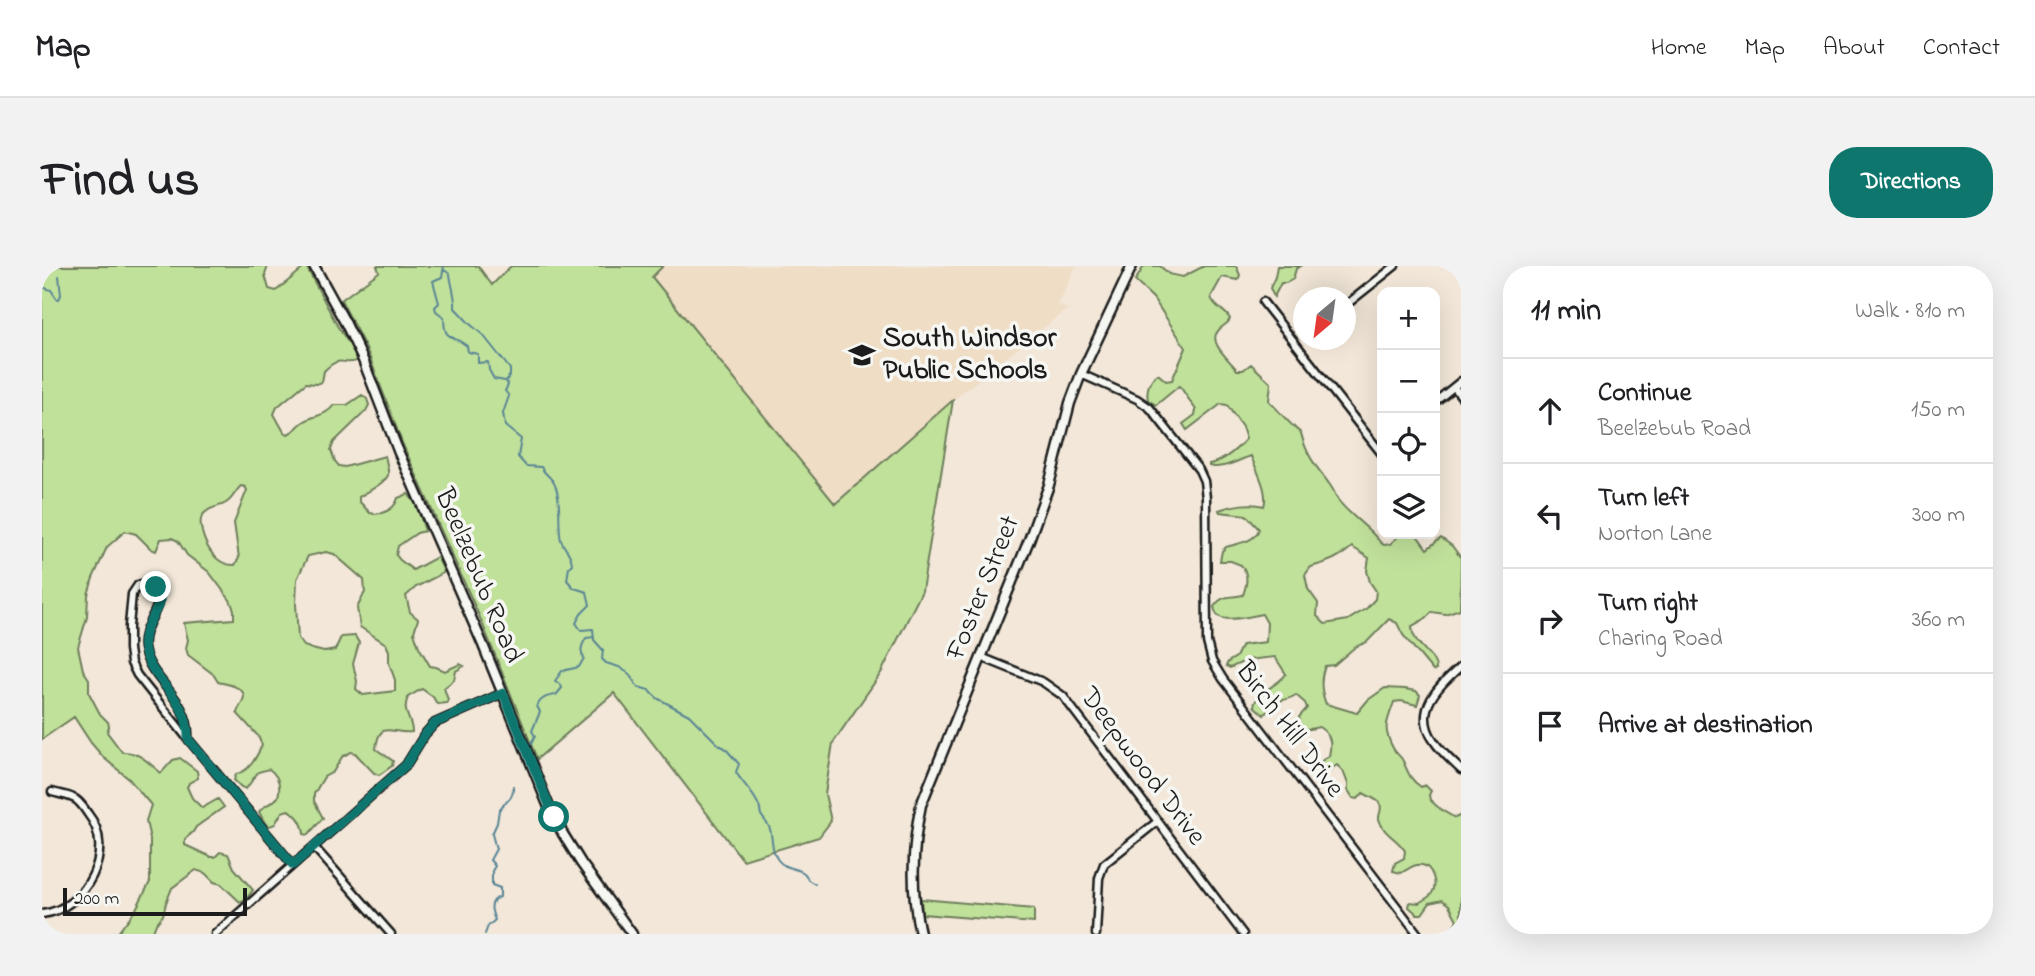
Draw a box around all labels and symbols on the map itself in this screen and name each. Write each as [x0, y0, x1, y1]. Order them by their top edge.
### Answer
north arrow [1293, 287, 1356, 350]
place label: South Windsor Public Schools [883, 319, 1058, 392]
school or university icon: South Windsor Public Schools [847, 340, 877, 370]
street label: Beelzebub Road [422, 481, 533, 670]
street label: Foster Street [936, 510, 1032, 667]
route end [140, 571, 171, 602]
street label: Birch Hill Drive [1223, 652, 1354, 807]
street label: Deepwood Drive [1068, 678, 1216, 855]
route start [538, 801, 569, 832]
scale bar [63, 885, 247, 917]

